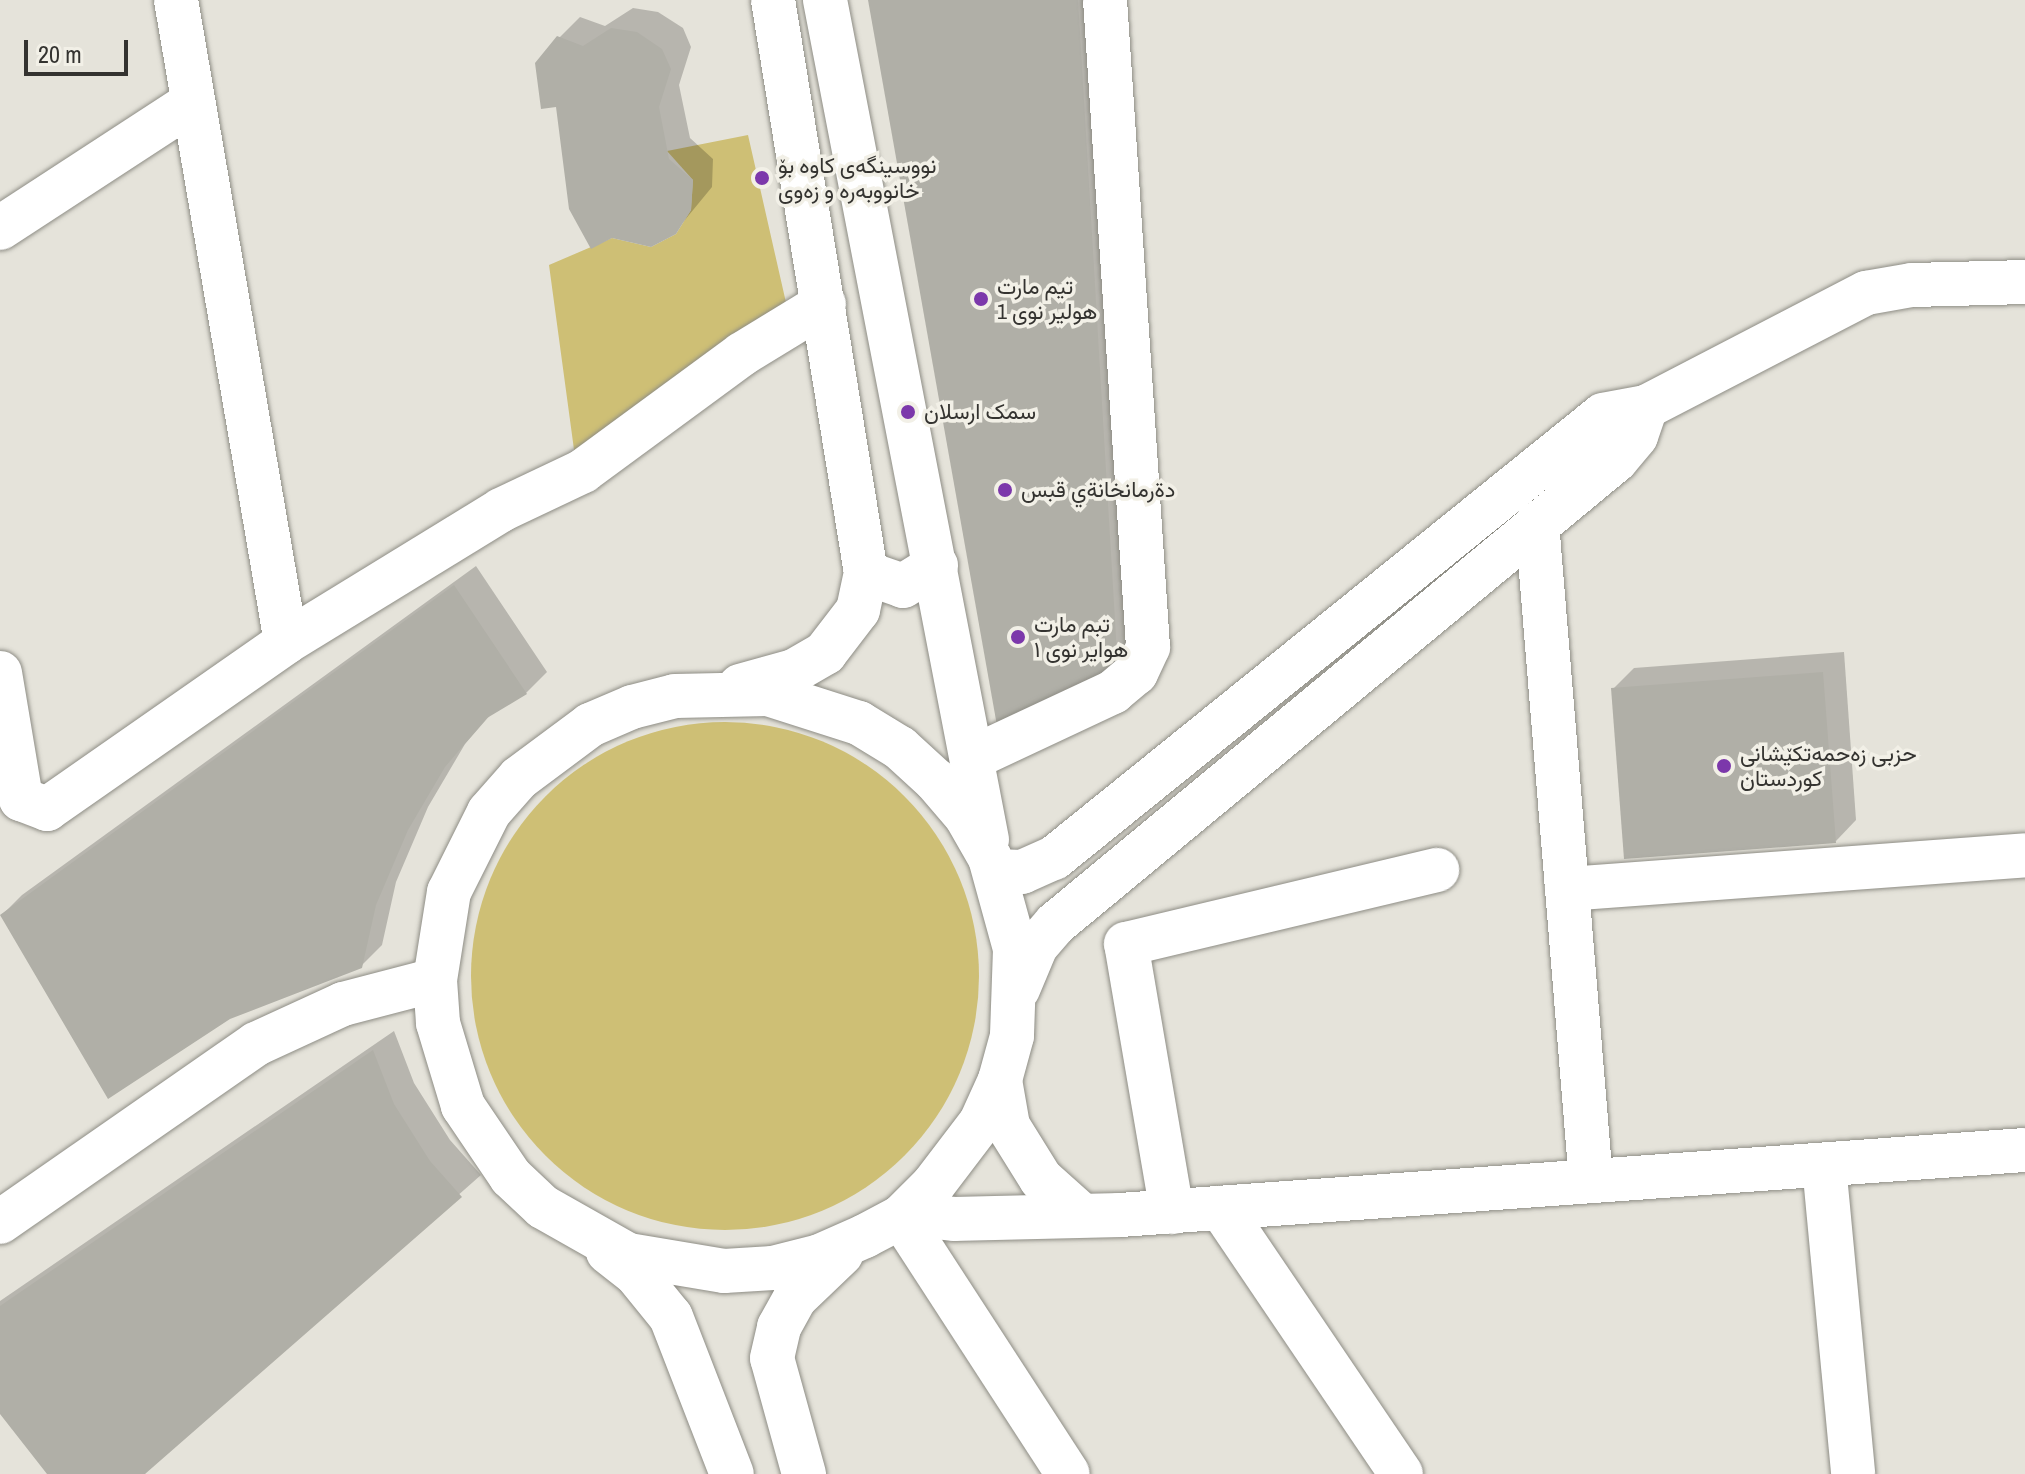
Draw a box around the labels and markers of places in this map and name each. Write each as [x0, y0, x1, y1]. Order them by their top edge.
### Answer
place label: نووسینگەی کاوە بۆ خانووبەرە و زەوی [778, 152, 937, 204]
marker: نووسینگەی کاوە بۆ خانووبەرە و زەوی [753, 169, 771, 187]
place label: تيم مارت هولير نوى 1 [997, 273, 1097, 324]
marker: تيم مارت هولير نوى 1 [972, 290, 990, 308]
place label: سمک ارسلان [924, 399, 1036, 425]
marker: سمک ارسلان [899, 403, 917, 421]
place label: دةرمانخانةي قبس [1021, 477, 1175, 503]
marker: دةرمانخانةي قبس [996, 481, 1014, 499]
place label: تبم مارت هواير نوى ١ [1034, 611, 1128, 662]
marker: تبم مارت هواير نوى ١ [1009, 628, 1027, 646]
place label: حزبی زه‌حمه‌تكێشانی كوردستان [1740, 740, 1917, 792]
marker: حزبی زه‌حمه‌تكێشانی كوردستان [1715, 757, 1733, 775]

